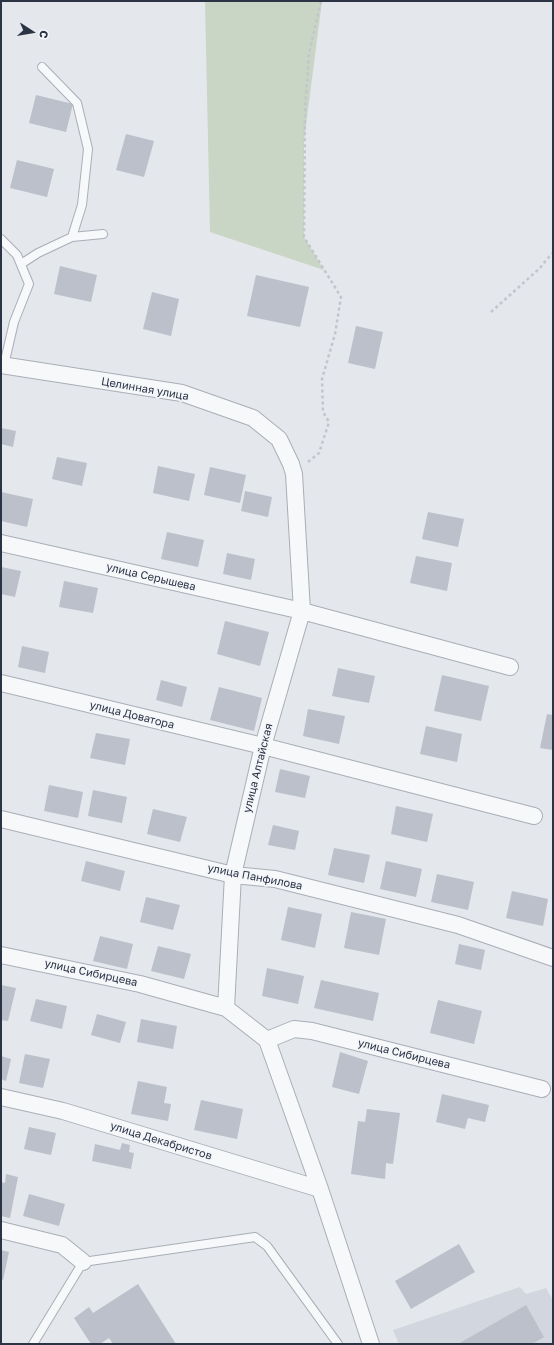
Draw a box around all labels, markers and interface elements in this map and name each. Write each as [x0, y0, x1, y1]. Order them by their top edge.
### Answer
north arrow [12, 12, 52, 52]
text: С [37, 29, 51, 40]
street label: Целинная улица [100, 375, 190, 403]
street label: улица Серышева [105, 560, 197, 594]
street label: улица Доватора [88, 698, 176, 732]
street label: улица Алтайская [240, 722, 276, 814]
street label: улица Панфилова [206, 861, 304, 893]
street label: улица Сибирцева [43, 957, 139, 989]
street label: улица Сибирцева [356, 1036, 452, 1072]
street label: улица Декабристов [108, 1119, 214, 1163]

